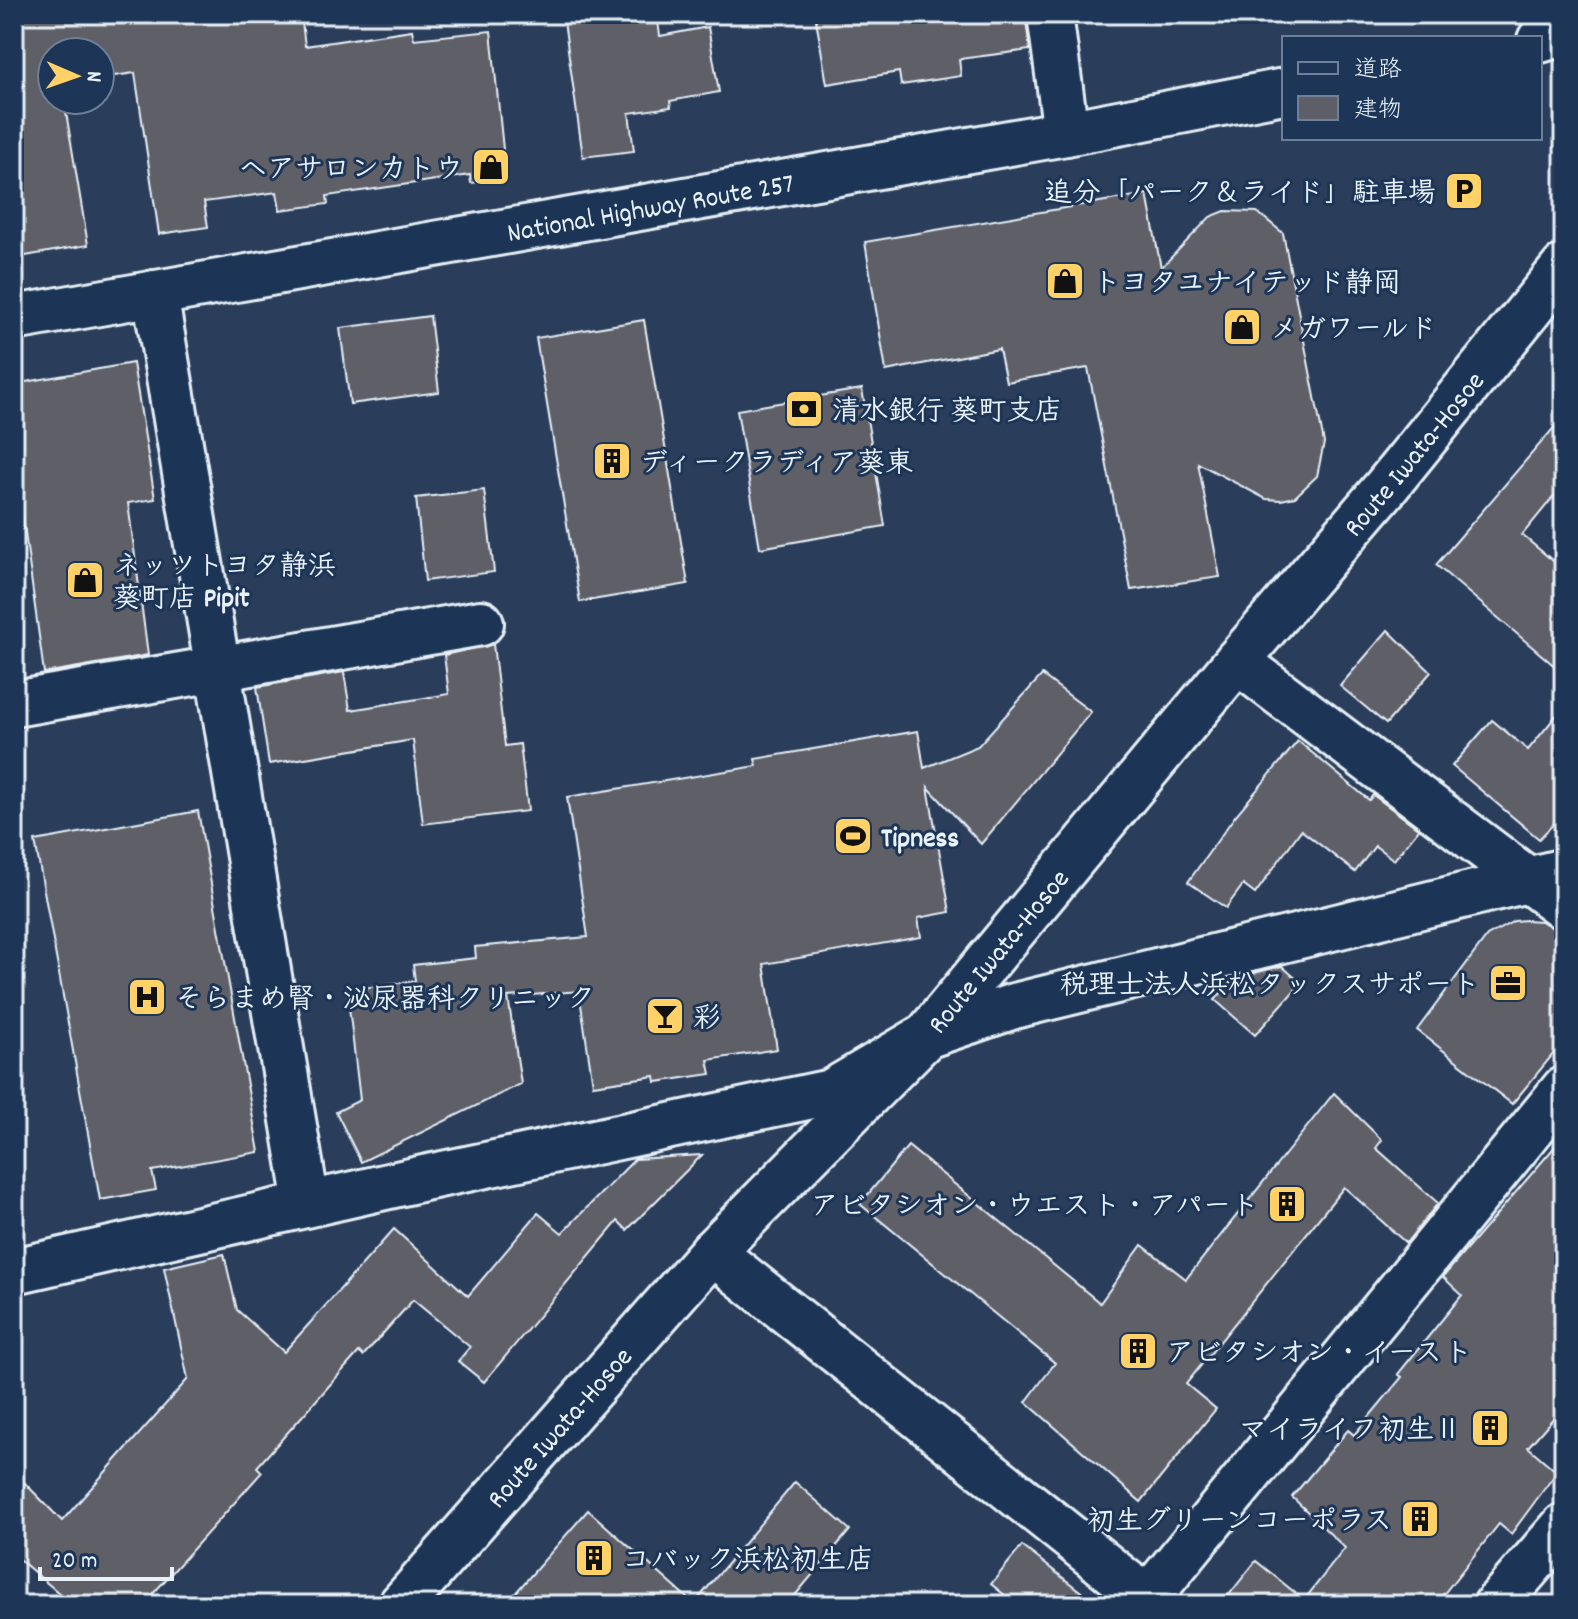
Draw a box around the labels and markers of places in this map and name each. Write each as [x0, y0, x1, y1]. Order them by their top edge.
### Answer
shop icon: ヘアサロンカトウ [470, 146, 512, 188]
place label: ヘアサロンカトウ [239, 152, 463, 192]
parking icon: 追分「パーク＆ライド」駐車場 [1443, 170, 1485, 212]
place label: 追分「パーク＆ライド」駐車場 [1045, 176, 1436, 216]
shop icon: トヨタユナイテッド静岡 [1044, 260, 1086, 302]
place label: トヨタユナイテッド静岡 [1093, 266, 1401, 306]
shop icon: メガワールド [1221, 306, 1263, 348]
place label: メガワールド [1270, 312, 1437, 352]
bank icon: 清水銀行 葵町支店 [783, 388, 825, 430]
place label: 清水銀行 葵町支店 [832, 394, 1062, 434]
building icon: ディークラディア葵東 [591, 440, 633, 482]
place label: ディークラディア葵東 [640, 446, 913, 486]
place label: ネッツトヨタ静浜 葵町店 Pipit [113, 549, 336, 621]
shop icon: ネッツトヨタ静浜 葵町店 Pipit [64, 559, 106, 601]
sports icon: Tipness [832, 815, 874, 857]
place label: Tipness [881, 821, 959, 861]
office icon: 税理士法人浜松タックスサポート [1487, 962, 1529, 1004]
place label: 税理士法人浜松タックスサポート [1060, 968, 1480, 1008]
hospital icon: そらまめ腎・泌尿器科クリニック [126, 976, 168, 1018]
place label: そらまめ腎・泌尿器科クリニック [175, 982, 595, 1022]
bar icon: 彩 [644, 995, 686, 1037]
place label: 彩 [693, 1001, 721, 1041]
building icon: アビタシオン・ウエスト・アパート [1266, 1183, 1308, 1225]
place label: アビタシオン・ウエスト・アパート [810, 1189, 1259, 1229]
building icon: アビタシオン・イースト [1117, 1330, 1159, 1372]
place label: アビタシオン・イースト [1166, 1336, 1472, 1376]
building icon: マイライフ初生Ⅱ [1469, 1407, 1511, 1449]
place label: マイライフ初生Ⅱ [1239, 1413, 1462, 1453]
building icon: 初生グリーンコーポラス [1399, 1498, 1441, 1540]
place label: 初生グリーンコーポラス [1087, 1504, 1392, 1544]
building icon: コバック浜松初生店 [573, 1537, 615, 1579]
place label: コバック浜松初生店 [622, 1543, 874, 1583]

